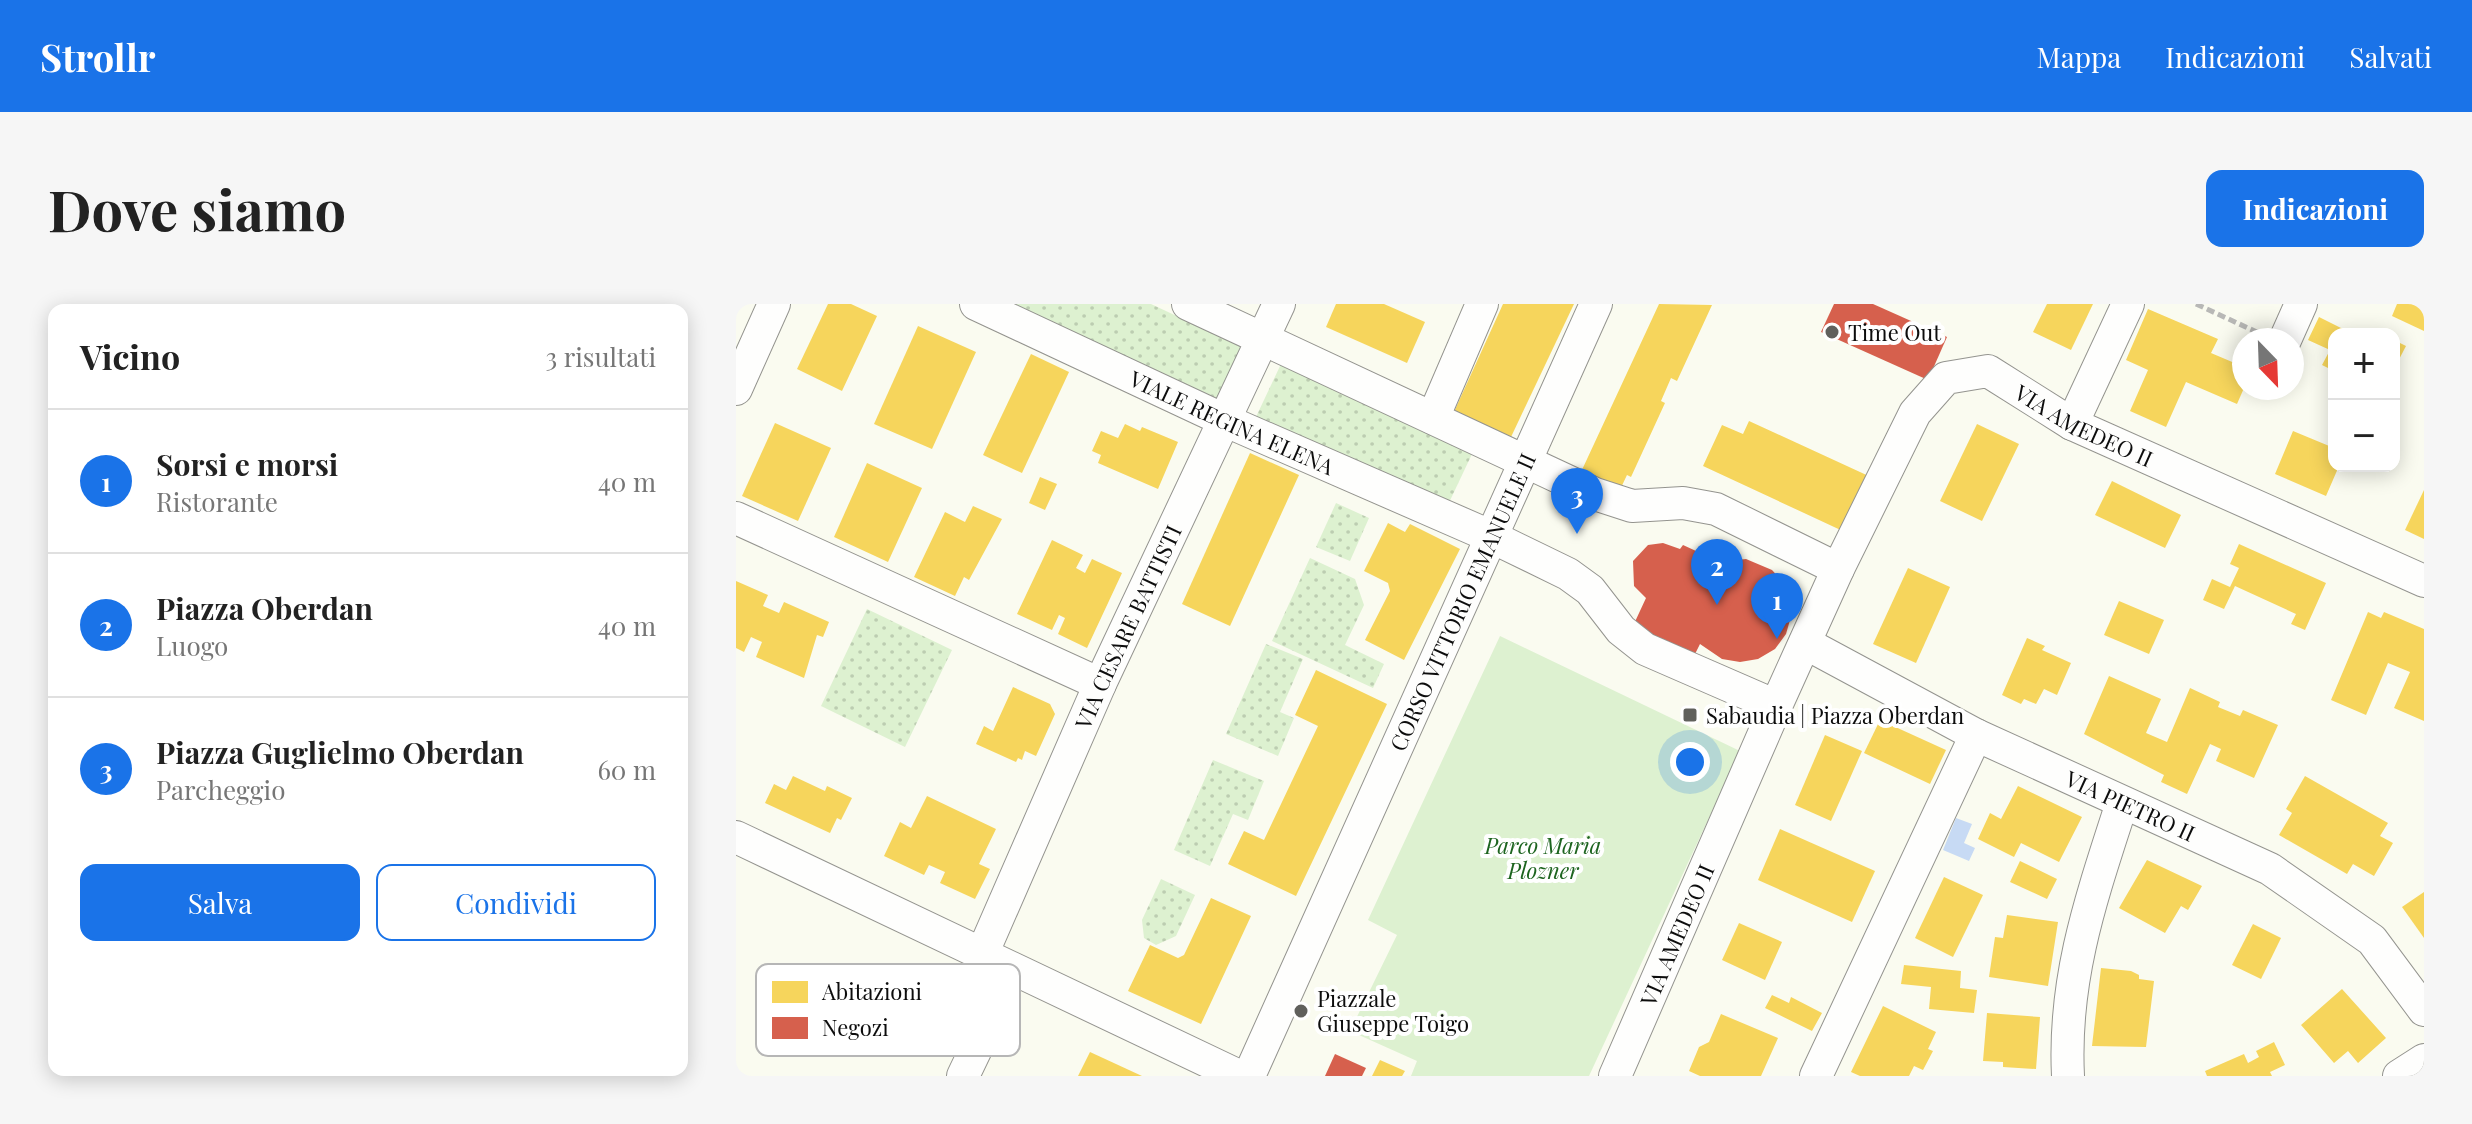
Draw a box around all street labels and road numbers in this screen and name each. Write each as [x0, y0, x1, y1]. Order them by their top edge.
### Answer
street label: VIALE REGINA ELENA [1124, 363, 1339, 481]
street label: VIA AMEDEO II [2009, 376, 2158, 473]
street label: CORSO VITTORIO EMANUELE II [1382, 448, 1542, 755]
street label: VIA CESARE BATTISTI [1067, 520, 1188, 734]
street label: VIA PIETRO II [2060, 763, 2200, 848]
street label: VIA AMEDEO II [1632, 859, 1720, 1011]

